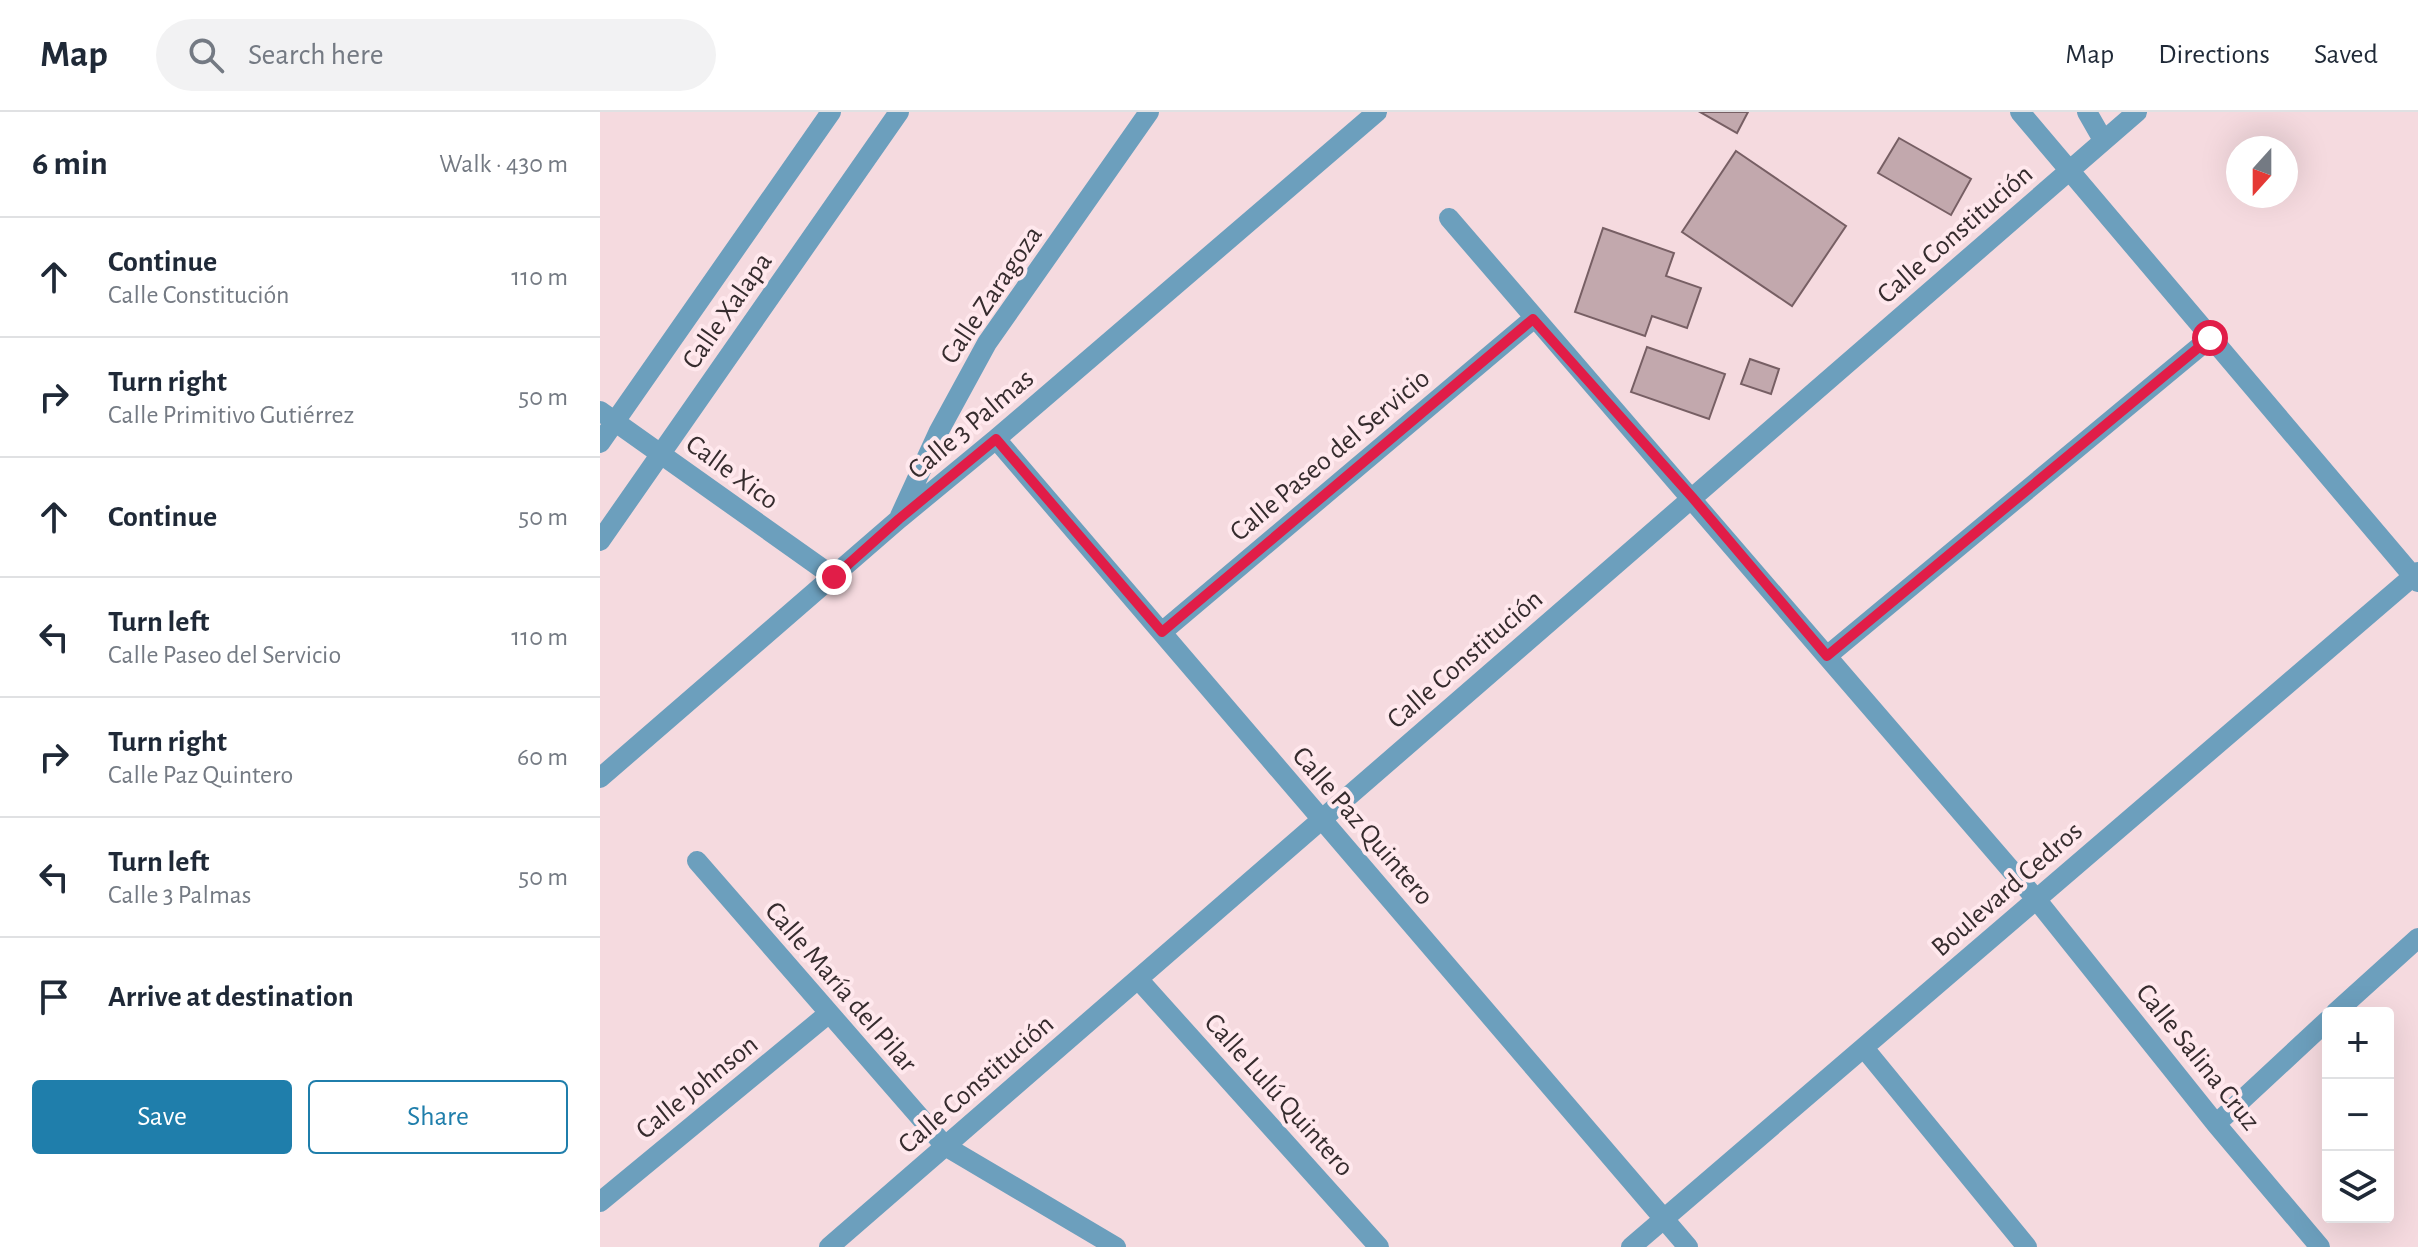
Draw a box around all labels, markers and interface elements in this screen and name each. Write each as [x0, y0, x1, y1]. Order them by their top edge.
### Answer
search box [156, 19, 716, 91]
icon: search [184, 33, 228, 77]
text: Map [40, 36, 108, 74]
text: Search here [248, 40, 384, 70]
text: Map [2065, 41, 2114, 69]
text: Directions [2158, 41, 2270, 69]
text: Saved [2314, 41, 2378, 69]
north arrow [2226, 136, 2298, 208]
text: 6 min [32, 147, 108, 181]
text: Walk · 430 m [439, 151, 568, 177]
street label: Calle Constitución [1872, 160, 2038, 309]
street label: Calle Zaragoza [935, 221, 1048, 369]
text: Continue [108, 247, 217, 277]
street label: Calle Xalapa [677, 248, 778, 375]
icon: ahead [32, 255, 76, 299]
text: 110 m [511, 264, 568, 290]
text: Calle Constitución [108, 282, 290, 308]
route start [2192, 320, 2228, 356]
street label: Calle 3 Palmas [903, 364, 1039, 485]
street label: Calle Paseo del Servicio [1225, 364, 1435, 547]
text: Turn right [108, 367, 227, 397]
icon: right [32, 375, 76, 419]
text: 50 m [518, 384, 568, 410]
text: Calle Primitivo Gutiérrez [108, 402, 354, 428]
street label: Calle Xico [680, 430, 783, 515]
icon: ahead [32, 495, 76, 539]
text: Continue [108, 502, 217, 532]
text: 50 m [518, 504, 568, 530]
route end [816, 559, 852, 595]
street label: Calle Constitución [1382, 585, 1548, 734]
text: Turn left [108, 607, 209, 637]
icon: left [32, 615, 76, 659]
text: 110 m [511, 624, 568, 650]
text: Calle Paseo del Servicio [108, 642, 341, 668]
text: Turn right [108, 727, 227, 757]
icon: right [32, 735, 76, 779]
street label: Calle Paz Quintero [1287, 742, 1438, 911]
text: 60 m [517, 744, 568, 770]
text: Calle Paz Quintero [108, 762, 293, 788]
street label: Boulevard Cedros [1927, 817, 2088, 962]
text: Turn left [108, 847, 209, 877]
icon: left [32, 855, 76, 899]
text: 50 m [518, 864, 568, 890]
text: Calle 3 Palmas [108, 882, 251, 908]
street label: Calle María del Pilar [759, 897, 922, 1078]
icon: arrive [32, 975, 76, 1019]
street label: Calle Salina Cruz [2130, 979, 2265, 1136]
text: Arrive at destination [108, 982, 354, 1012]
map controls [2322, 1007, 2394, 1223]
button: + [2322, 1007, 2394, 1079]
street label: Calle Lulú Quintero [1198, 1009, 1359, 1182]
street label: Calle Constitución [893, 1010, 1059, 1159]
street label: Calle Johnson [631, 1030, 763, 1145]
button: − [2322, 1079, 2394, 1151]
button: Save [32, 1080, 292, 1154]
button: Share [308, 1080, 568, 1154]
button: layers [2322, 1151, 2394, 1223]

